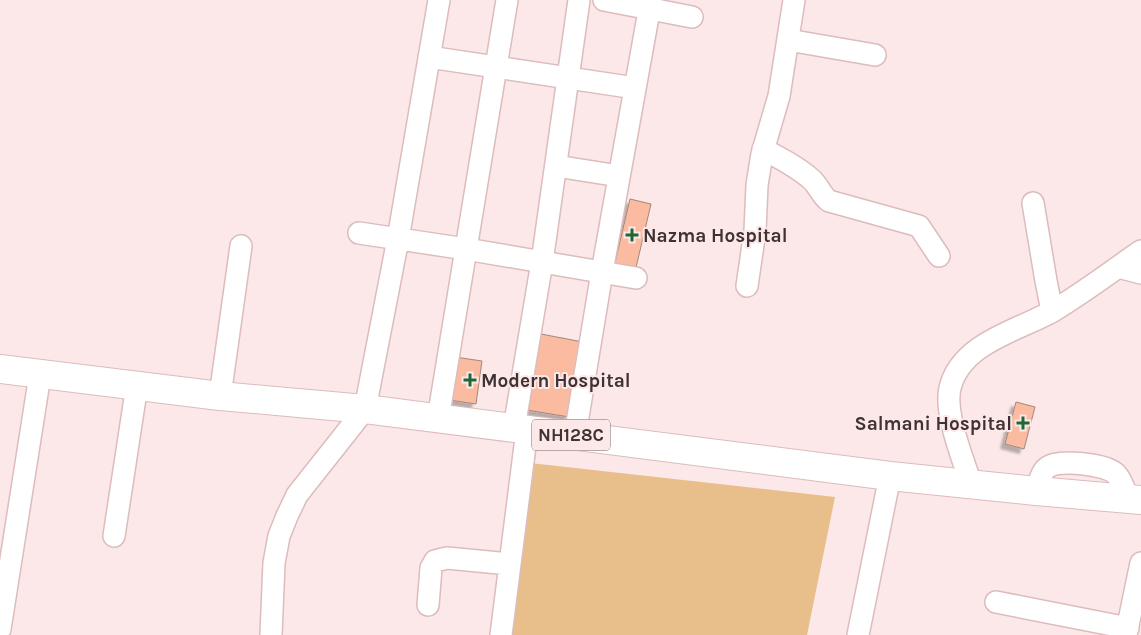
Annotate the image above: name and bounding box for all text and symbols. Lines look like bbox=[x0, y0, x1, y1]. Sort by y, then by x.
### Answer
place label: Nazma Hospital bbox=[643, 225, 788, 247]
marker: Nazma Hospital bbox=[625, 228, 639, 242]
place label: Modern Hospital bbox=[481, 370, 631, 392]
marker: Modern Hospital bbox=[463, 373, 477, 387]
place label: Salmani Hospital bbox=[855, 413, 1012, 435]
marker: Salmani Hospital bbox=[1016, 416, 1030, 430]
road number: NH128C bbox=[532, 420, 610, 450]

